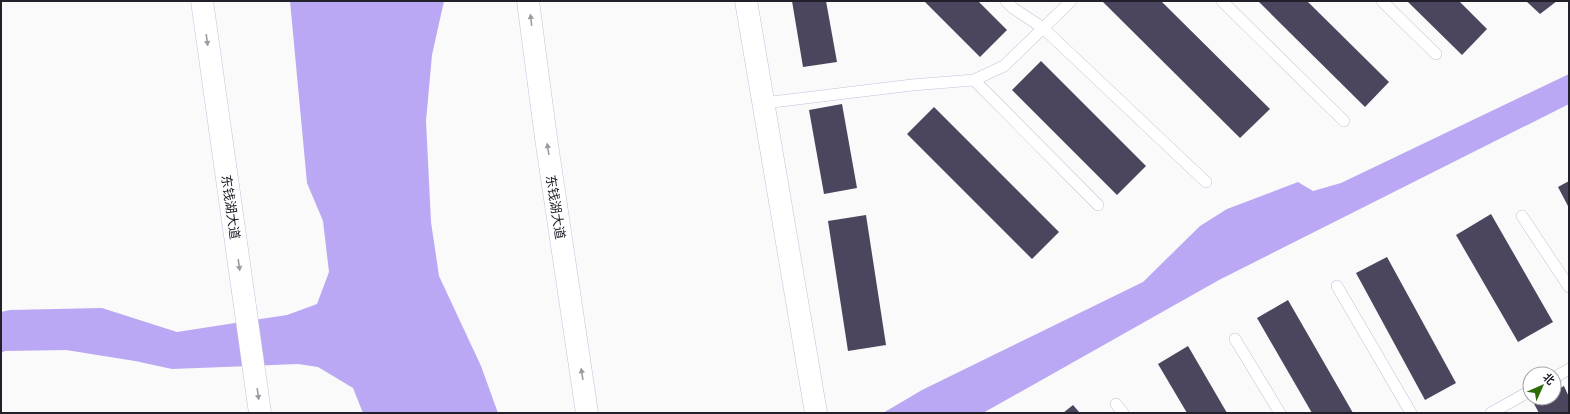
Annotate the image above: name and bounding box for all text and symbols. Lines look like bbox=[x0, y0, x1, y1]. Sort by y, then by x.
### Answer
one-way arrow bbox=[528, 14, 534, 26]
one-way arrow bbox=[204, 34, 210, 46]
one-way arrow bbox=[545, 143, 551, 155]
street label: 东钱湖大道 bbox=[542, 173, 570, 241]
street label: 东钱湖大道 bbox=[218, 174, 244, 240]
one-way arrow bbox=[236, 259, 242, 271]
north arrow bbox=[1522, 366, 1562, 406]
one-way arrow bbox=[579, 368, 585, 381]
text: 北 bbox=[1540, 369, 1559, 388]
one-way arrow bbox=[255, 388, 261, 400]

